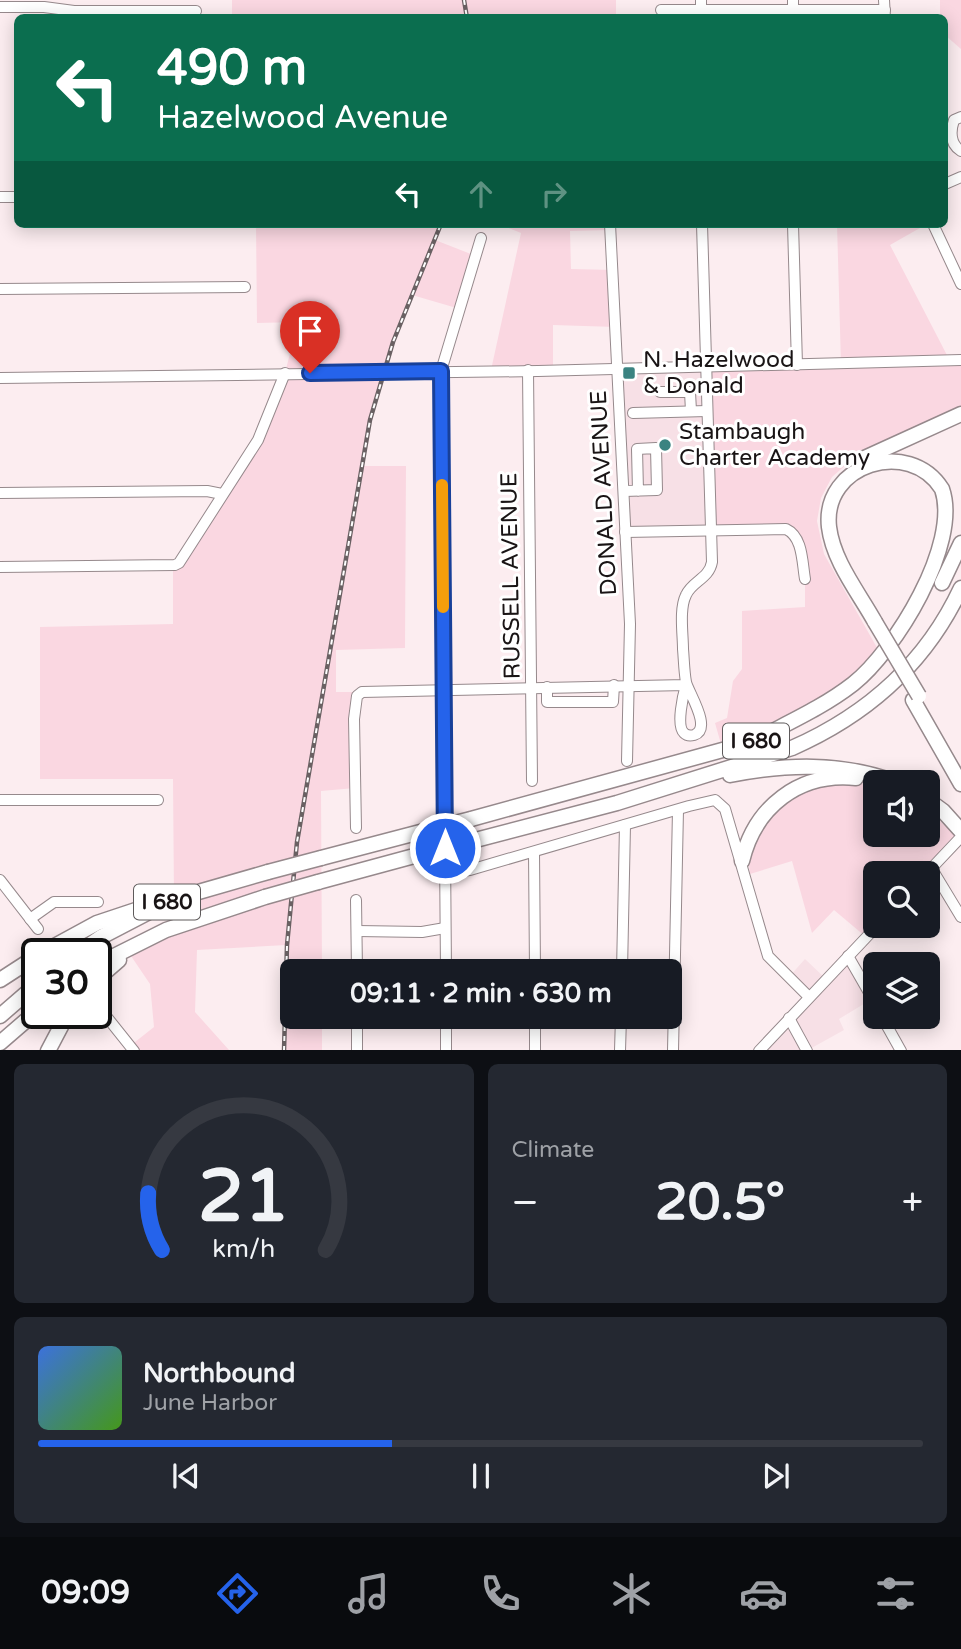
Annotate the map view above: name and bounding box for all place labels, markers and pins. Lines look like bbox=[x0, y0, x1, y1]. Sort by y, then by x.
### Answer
pin bbox=[280, 301, 340, 373]
place label: N. Hazelwood & Donald bbox=[643, 346, 794, 400]
marker: N. Hazelwood & Donald bbox=[621, 365, 637, 381]
place label: Stambaugh Charter Academy bbox=[679, 418, 870, 472]
marker: Stambaugh Charter Academy bbox=[657, 437, 673, 453]

